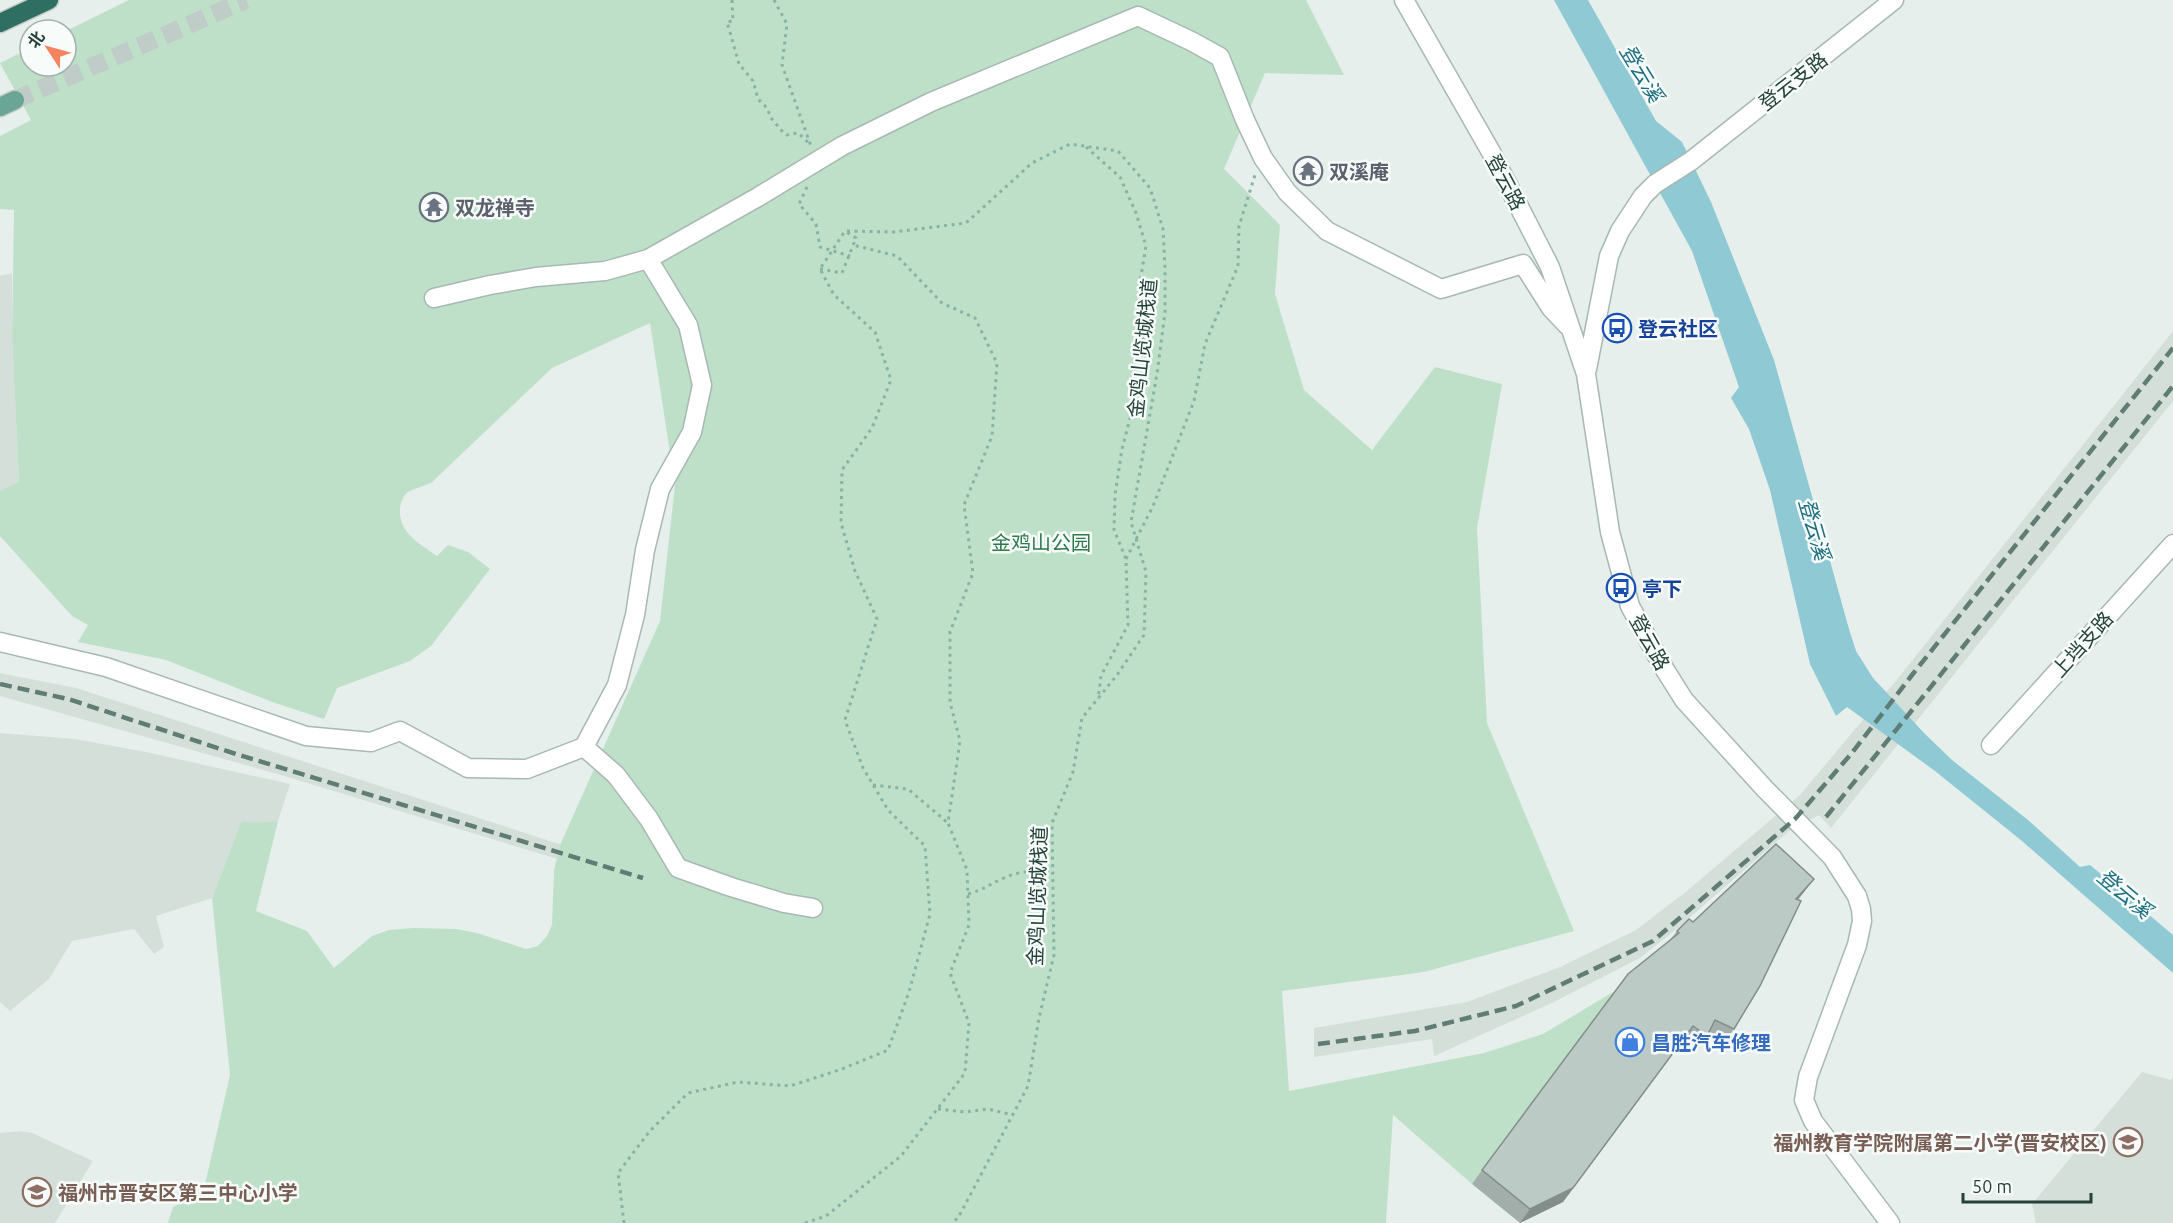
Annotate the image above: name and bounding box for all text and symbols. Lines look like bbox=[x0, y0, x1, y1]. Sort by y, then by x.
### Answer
north arrow bbox=[18, 18, 78, 78]
text: 北 bbox=[24, 27, 48, 51]
water label: 登云溪 bbox=[1615, 40, 1670, 108]
street label: 登云支路 bbox=[1754, 47, 1832, 115]
street label: 登云路 bbox=[1482, 150, 1530, 214]
temple icon: 双溪庵 bbox=[1292, 155, 1324, 187]
place label: 双溪庵 bbox=[1329, 160, 1389, 183]
temple icon: 双龙禅寺 bbox=[418, 191, 450, 223]
place label: 双龙禅寺 bbox=[455, 196, 535, 219]
street label: 金鸡山览城栈道 bbox=[1123, 277, 1161, 419]
bus stop icon: 登云社区 bbox=[1601, 312, 1633, 344]
place label: 登云社区 bbox=[1638, 317, 1718, 340]
water label: 登云溪 bbox=[1795, 495, 1836, 565]
park label: 金鸡山公园 bbox=[991, 531, 1091, 554]
bus stop icon: 亭下 bbox=[1605, 572, 1637, 604]
place label: 亭下 bbox=[1642, 577, 1682, 600]
street label: 上垱支路 bbox=[2047, 607, 2117, 681]
street label: 登云路 bbox=[1625, 610, 1675, 674]
street label: 金鸡山览城栈道 bbox=[1023, 826, 1051, 966]
water label: 登云溪 bbox=[2093, 864, 2158, 924]
shop icon: 昌胜汽车修理 bbox=[1614, 1026, 1646, 1058]
place label: 昌胜汽车修理 bbox=[1651, 1031, 1771, 1054]
school or university icon: 福州教育学院附属第二小学(晋安校区) bbox=[2112, 1126, 2144, 1158]
place label: 福州教育学院附属第二小学(晋安校区) bbox=[1773, 1131, 2107, 1154]
scale bar bbox=[1963, 1166, 2090, 1204]
school or university icon: 福州市晋安区第三中心小学 bbox=[21, 1176, 53, 1208]
text: 50 m bbox=[1972, 1176, 2012, 1196]
place label: 福州市晋安区第三中心小学 bbox=[58, 1181, 298, 1204]

